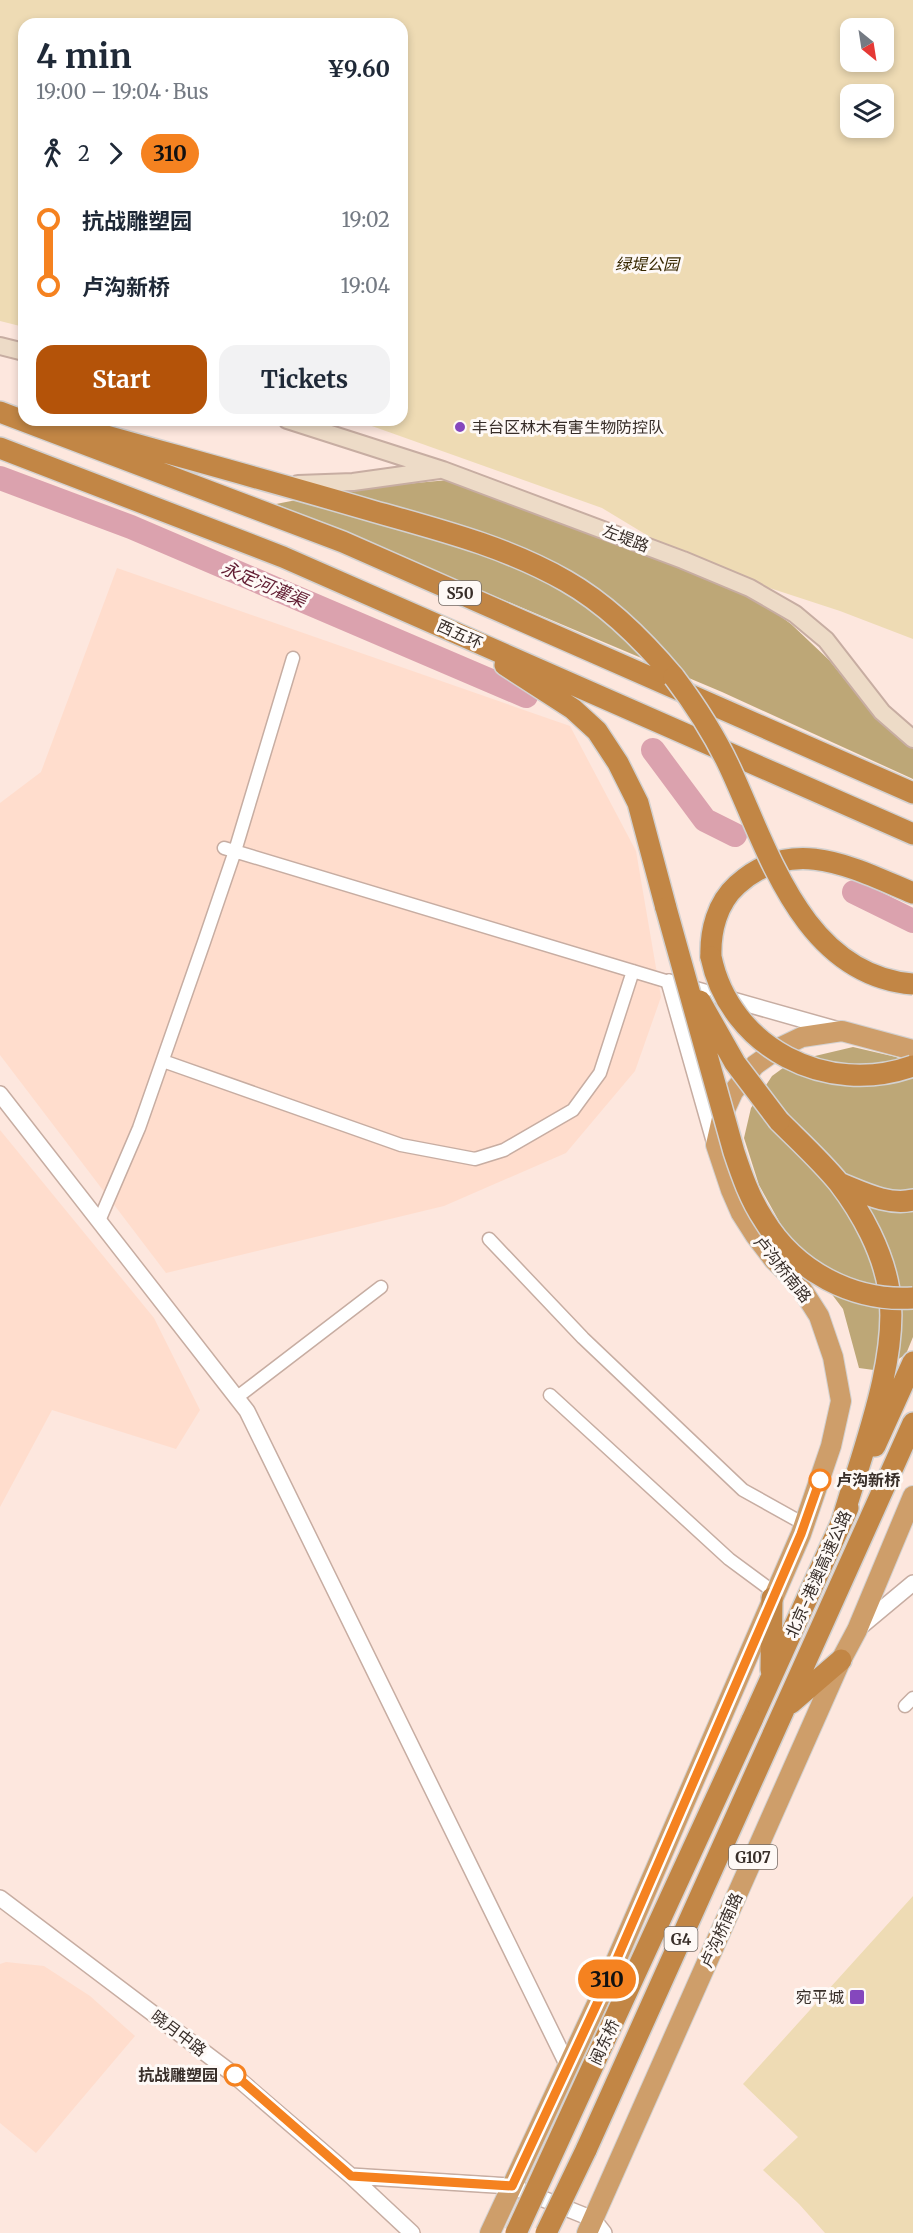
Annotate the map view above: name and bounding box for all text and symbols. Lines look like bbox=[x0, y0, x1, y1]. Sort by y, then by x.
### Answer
north arrow bbox=[840, 18, 894, 72]
map controls bbox=[840, 18, 894, 138]
text: 4 min bbox=[36, 36, 132, 77]
text: ¥9.60 bbox=[327, 55, 390, 83]
text: 19:00 – 19:04 · Bus bbox=[36, 79, 209, 104]
button: layers bbox=[840, 84, 894, 138]
icon: walk bbox=[36, 137, 69, 170]
icon: forward bbox=[99, 137, 132, 170]
text: 310 bbox=[153, 140, 187, 167]
text: 2 bbox=[78, 141, 90, 166]
text: 抗战雕塑园 bbox=[82, 207, 192, 235]
text: 19:02 bbox=[341, 207, 390, 232]
park label: 绿堤公园 bbox=[615, 254, 681, 274]
text: 卢沟新桥 bbox=[82, 273, 170, 301]
text: 19:04 bbox=[341, 273, 390, 298]
button: Start bbox=[36, 345, 207, 414]
button: Tickets bbox=[219, 345, 390, 414]
place label: 丰台区林木有害生物防控队 bbox=[472, 417, 664, 437]
marker: 丰台区林木有害生物防控队 bbox=[453, 420, 467, 434]
street label: 左堤路 bbox=[600, 520, 652, 556]
water label: 永定河灌渠 bbox=[218, 556, 313, 613]
road number: S50 bbox=[439, 581, 481, 605]
street label: 西五环 bbox=[434, 615, 486, 653]
street label: 卢沟桥南路 bbox=[750, 1232, 816, 1306]
marker: 卢沟新桥 bbox=[809, 1469, 831, 1491]
place label: 卢沟新桥 bbox=[836, 1470, 901, 1490]
street label: 北京-港澳高速公路 bbox=[781, 1507, 855, 1641]
road number: G107 bbox=[729, 1845, 777, 1869]
street label: 卢沟桥南路 bbox=[696, 1889, 746, 1971]
road number: G4 bbox=[664, 1927, 698, 1951]
line badge: 310 bbox=[572, 1960, 642, 1998]
text: 310 bbox=[590, 1966, 624, 1993]
place label: 宛平城 bbox=[796, 1987, 844, 2007]
marker: 宛平城 bbox=[848, 1988, 866, 2006]
street label: 晓月中路 bbox=[147, 2006, 211, 2060]
street label: 阀东桥 bbox=[585, 2016, 623, 2068]
marker: 抗战雕塑园 bbox=[224, 2064, 246, 2086]
place label: 抗战雕塑园 bbox=[138, 2065, 218, 2085]

